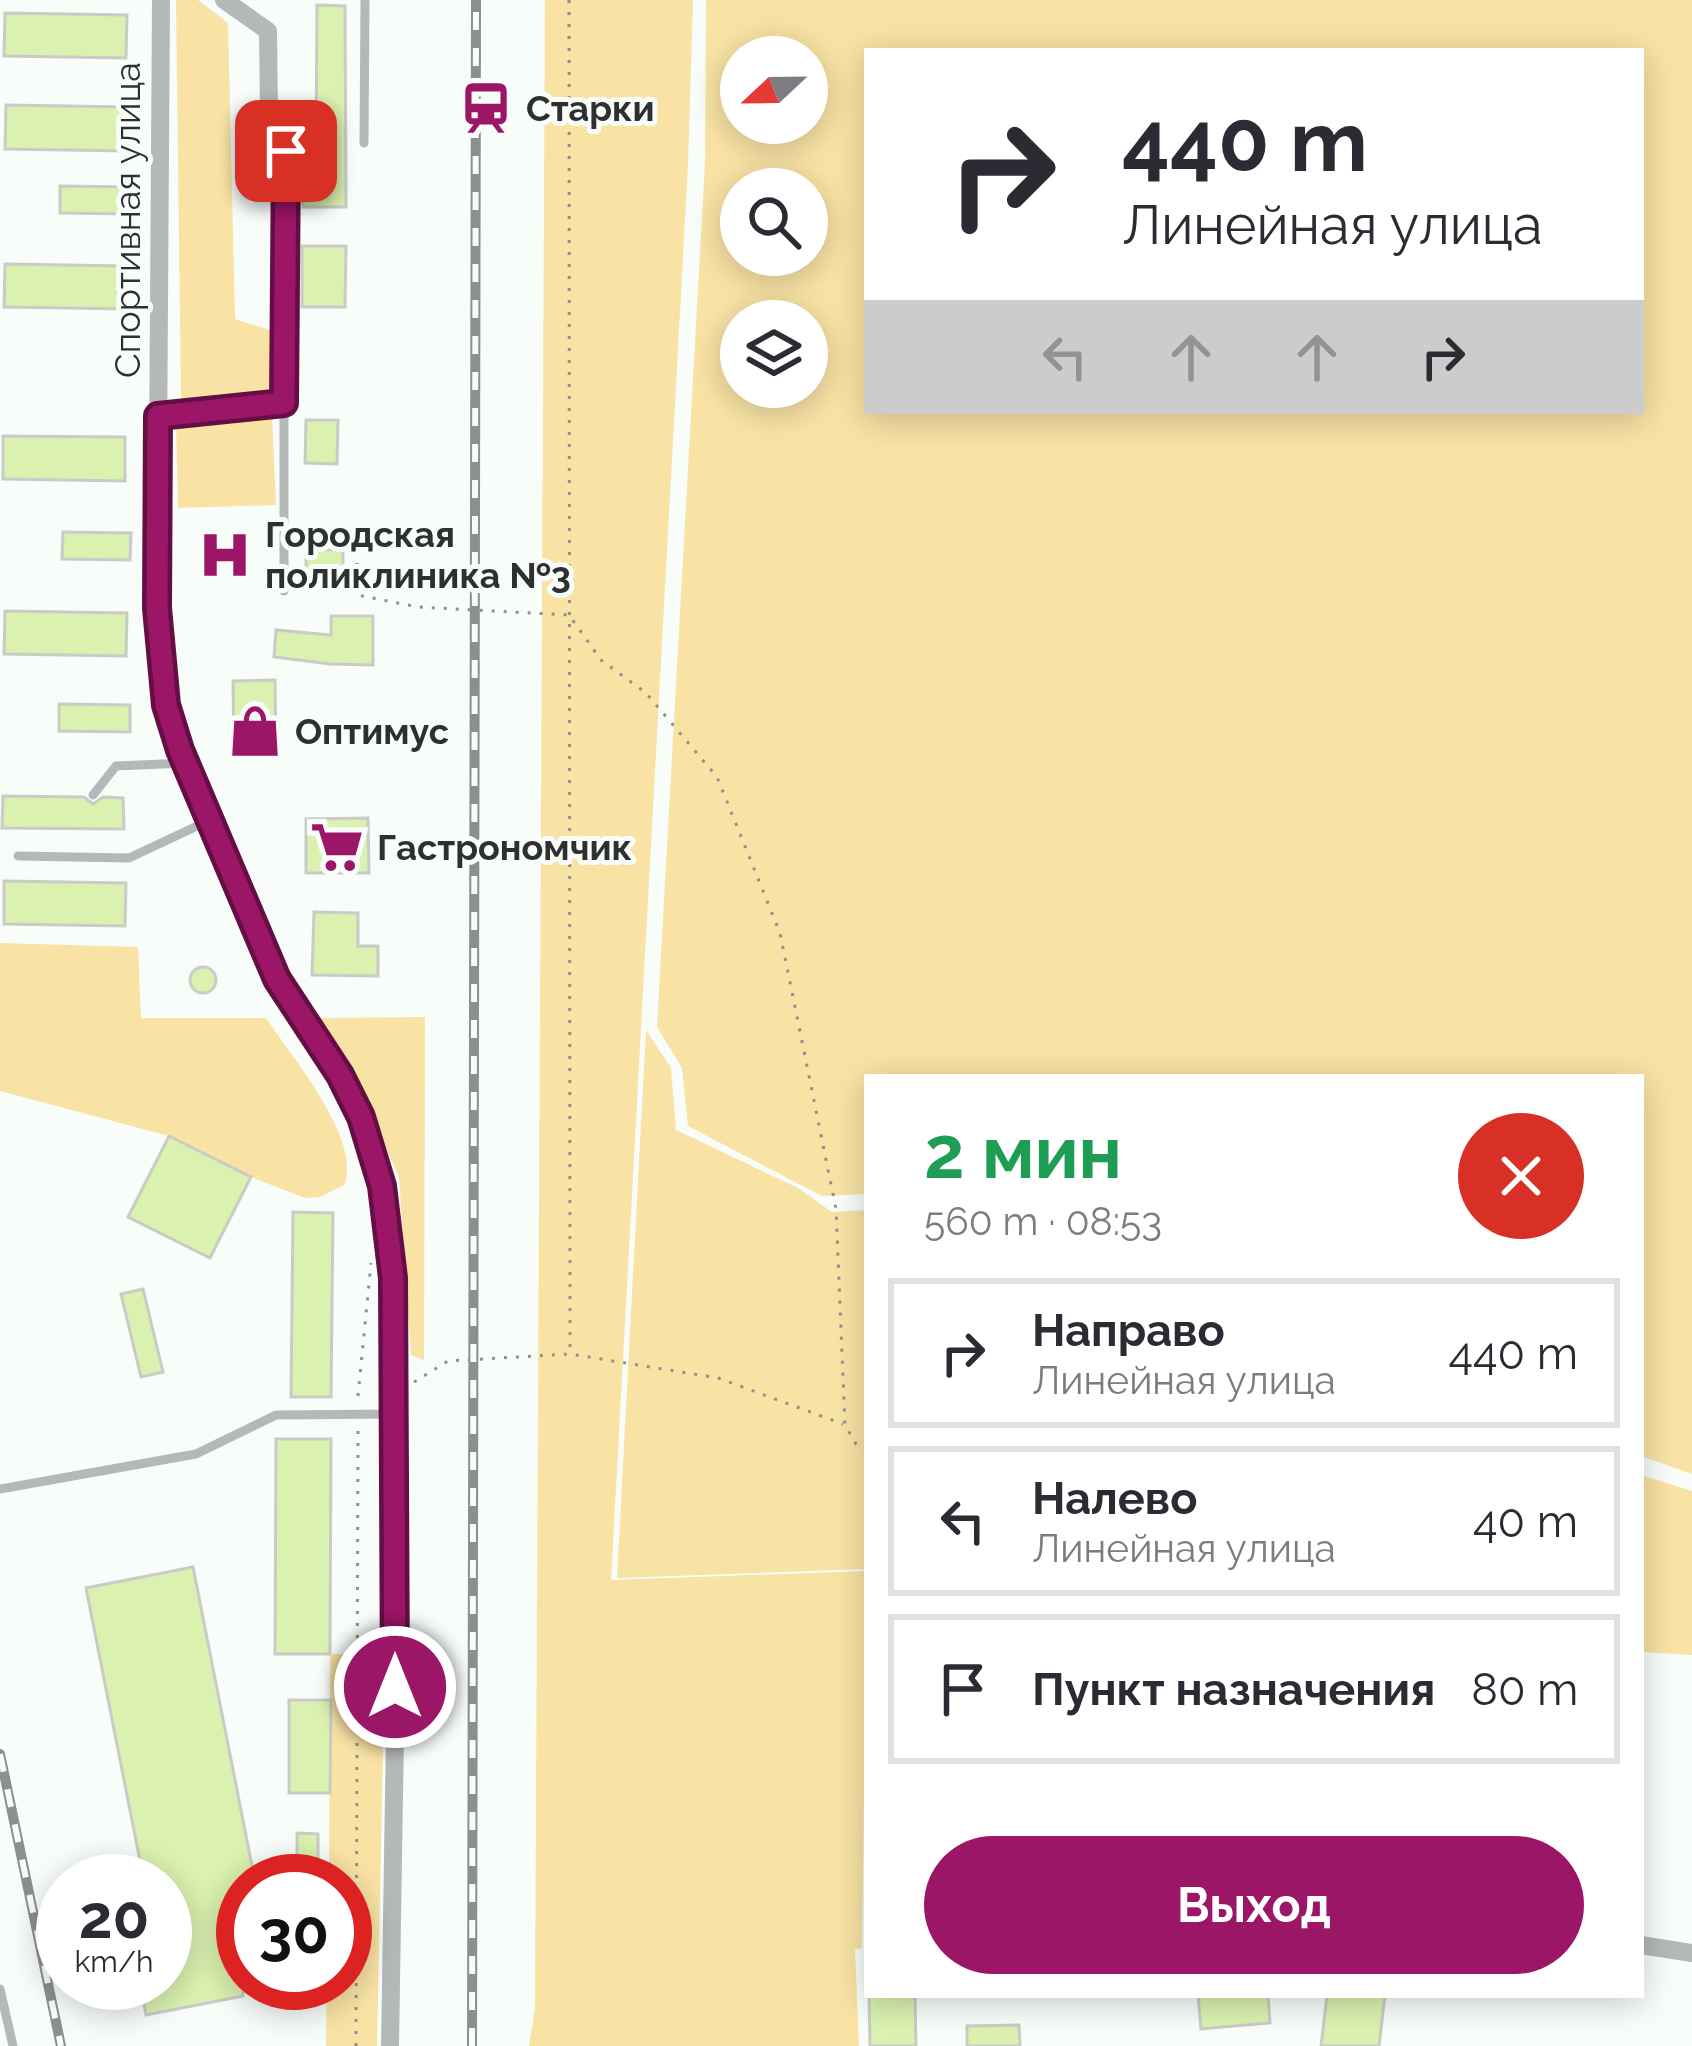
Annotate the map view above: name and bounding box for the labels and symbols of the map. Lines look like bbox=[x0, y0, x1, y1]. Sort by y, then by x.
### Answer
north arrow bbox=[720, 36, 828, 144]
street label: Спортивная улица bbox=[106, 62, 148, 378]
station icon: Старки bbox=[457, 79, 515, 137]
place label: Старки bbox=[526, 87, 655, 129]
pin bbox=[235, 100, 337, 202]
place label: Городская поликлиника №3 bbox=[265, 513, 571, 596]
hospital icon: Городская поликлиника №3 bbox=[196, 526, 254, 584]
shop icon: Оптимус bbox=[226, 702, 284, 760]
place label: Оптимус bbox=[295, 710, 449, 752]
supermarket icon: Гастрономчик bbox=[308, 818, 366, 876]
place label: Гастрономчик bbox=[377, 826, 632, 868]
position arrow bbox=[332, 1624, 458, 1750]
speed limit sign: 30 bbox=[216, 1854, 372, 2010]

